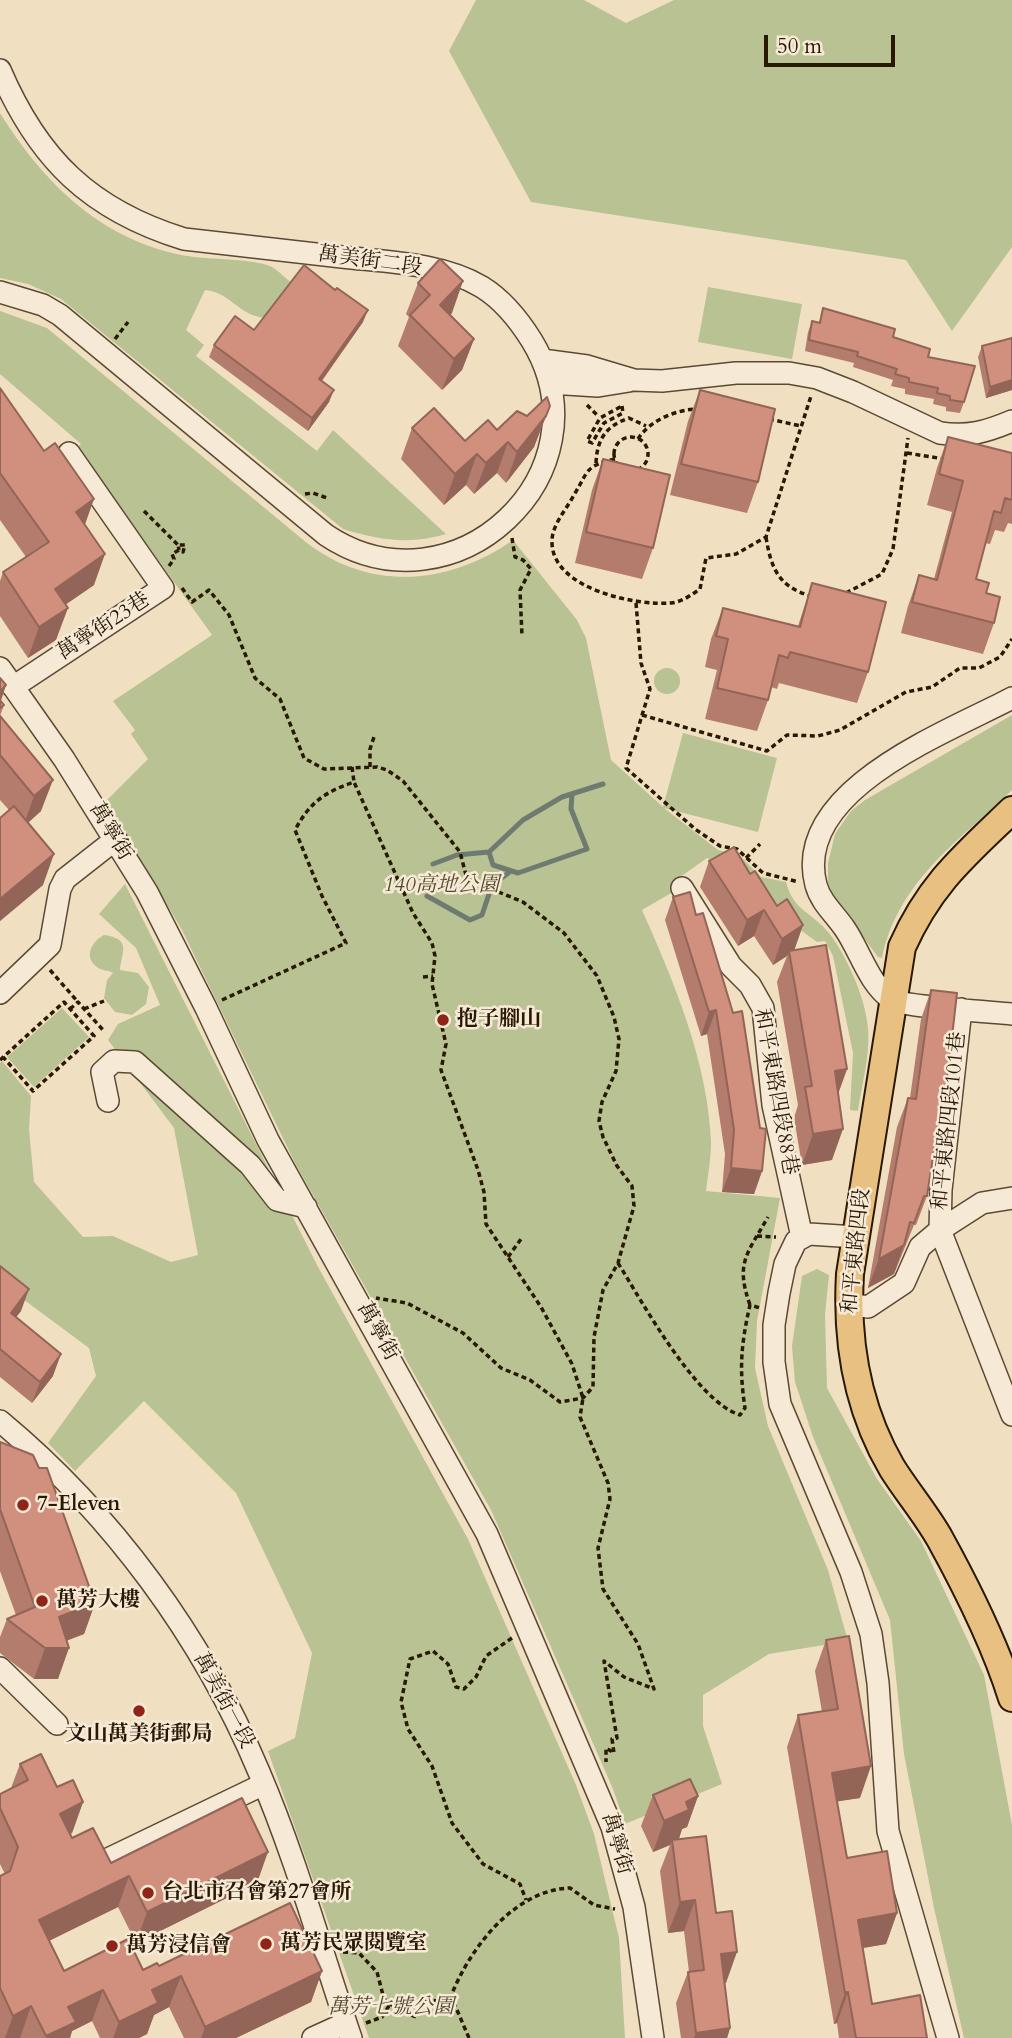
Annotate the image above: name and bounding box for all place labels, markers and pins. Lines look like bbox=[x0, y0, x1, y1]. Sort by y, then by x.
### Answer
place label: 抱子腳山 bbox=[457, 1007, 541, 1033]
marker: 抱子腳山 bbox=[435, 1012, 451, 1028]
place label: 7-Eleven bbox=[37, 1492, 121, 1518]
marker: 7-Eleven bbox=[15, 1497, 31, 1513]
place label: 萬芳大樓 bbox=[56, 1588, 140, 1614]
marker: 萬芳大樓 bbox=[34, 1593, 50, 1609]
marker: 文山萬美街郵局 bbox=[131, 1703, 147, 1719]
place label: 文山萬美街郵局 bbox=[66, 1722, 212, 1748]
place label: 台北市召會第27會所 bbox=[162, 1880, 352, 1906]
marker: 台北市召會第27會所 bbox=[140, 1885, 156, 1901]
place label: 萬芳民眾閱覽室 bbox=[280, 1931, 427, 1957]
place label: 萬芳浸信會 bbox=[126, 1933, 231, 1959]
marker: 萬芳民眾閱覽室 bbox=[258, 1936, 274, 1952]
marker: 萬芳浸信會 bbox=[104, 1938, 120, 1954]

